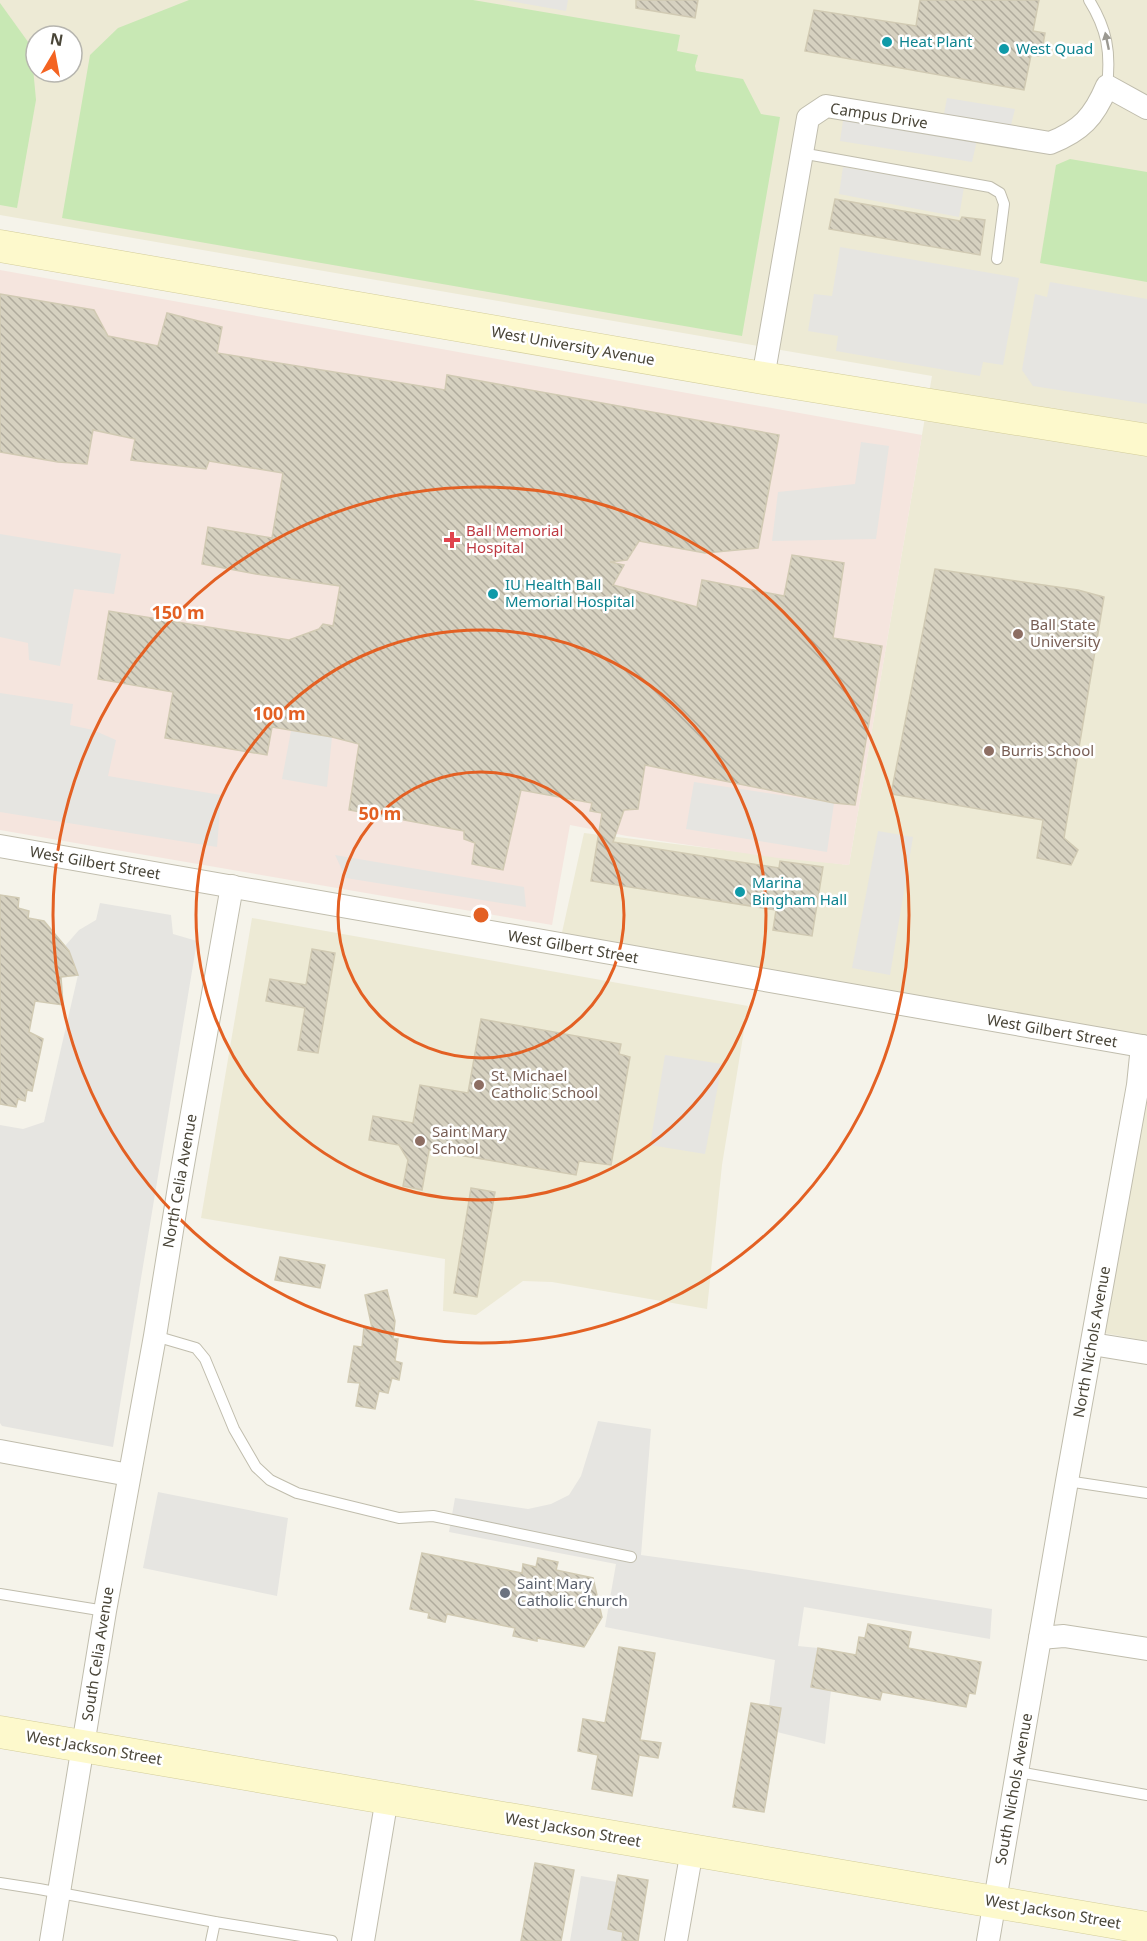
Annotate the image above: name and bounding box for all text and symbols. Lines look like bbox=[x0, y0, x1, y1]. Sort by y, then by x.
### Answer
north arrow bbox=[24, 24, 84, 84]
text: N bbox=[48, 27, 65, 51]
place label: Heat Plant bbox=[899, 31, 973, 51]
one-way arrow bbox=[1101, 32, 1111, 50]
marker: Heat Plant bbox=[880, 35, 894, 49]
place label: West Quad bbox=[1016, 38, 1093, 58]
marker: West Quad bbox=[997, 42, 1011, 56]
street label: Campus Drive bbox=[829, 97, 929, 133]
street label: West University Avenue bbox=[490, 321, 656, 369]
place label: Ball Memorial Hospital bbox=[466, 520, 563, 557]
marker: Ball Memorial Hospital bbox=[443, 531, 461, 549]
place label: IU Health Ball Memorial Hospital bbox=[505, 574, 635, 611]
marker: IU Health Ball Memorial Hospital bbox=[486, 587, 500, 601]
text: 150 m bbox=[151, 600, 205, 624]
place label: Ball State University bbox=[1030, 614, 1101, 651]
marker: Ball State University bbox=[1011, 627, 1025, 641]
text: 100 m bbox=[252, 701, 306, 725]
place label: Burris School bbox=[1001, 740, 1094, 760]
marker: Burris School bbox=[982, 744, 996, 758]
text: 50 m bbox=[359, 801, 401, 825]
street label: West Gilbert Street bbox=[28, 841, 163, 883]
place label: Marina Bingham Hall bbox=[752, 872, 847, 909]
marker: Marina Bingham Hall bbox=[733, 885, 747, 899]
centre of rings bbox=[471, 905, 491, 925]
street label: West Gilbert Street bbox=[506, 925, 641, 967]
street label: West Gilbert Street bbox=[985, 1009, 1120, 1051]
place label: St. Michael Catholic School bbox=[491, 1065, 598, 1102]
marker: St. Michael Catholic School bbox=[472, 1078, 486, 1092]
street label: North Celia Avenue bbox=[157, 1112, 201, 1249]
place label: Saint Mary School bbox=[432, 1121, 507, 1158]
marker: Saint Mary School bbox=[413, 1134, 427, 1148]
street label: North Nichols Avenue bbox=[1068, 1264, 1114, 1419]
place label: Saint Mary Catholic Church bbox=[517, 1573, 628, 1610]
street label: South Celia Avenue bbox=[77, 1585, 118, 1722]
marker: Saint Mary Catholic Church bbox=[498, 1586, 512, 1600]
street label: South Nichols Avenue bbox=[990, 1711, 1036, 1866]
street label: West Jackson Street bbox=[25, 1725, 164, 1769]
street label: West Jackson Street bbox=[504, 1807, 643, 1851]
street label: West Jackson Street bbox=[984, 1889, 1123, 1933]

